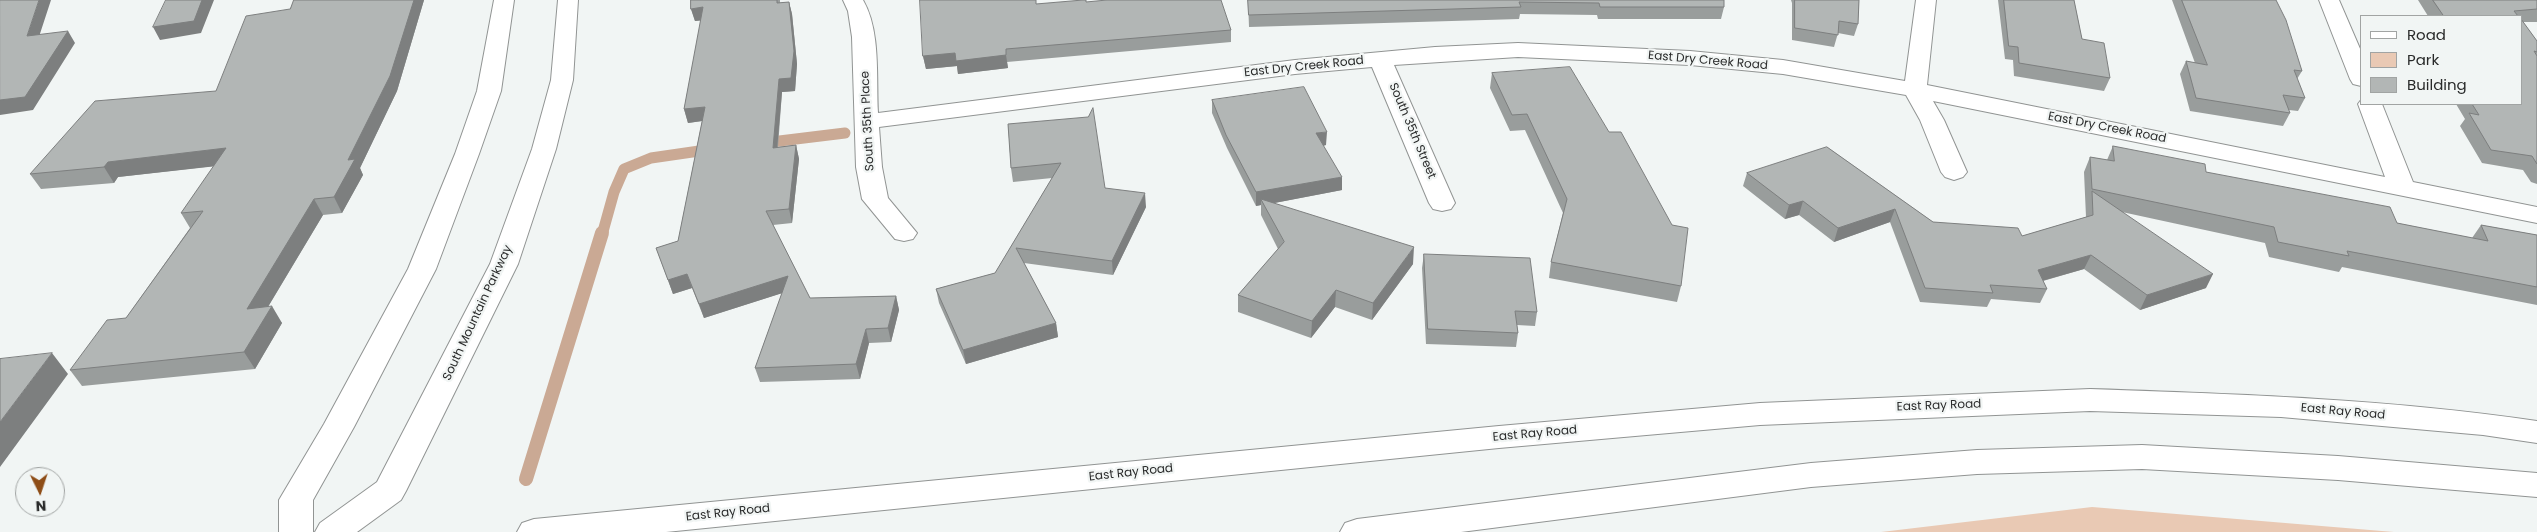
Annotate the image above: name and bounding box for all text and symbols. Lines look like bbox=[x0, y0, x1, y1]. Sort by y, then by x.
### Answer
legend bbox=[2360, 15, 2522, 105]
text: Road bbox=[2407, 24, 2446, 45]
street label: East Dry Creek Road bbox=[1647, 49, 1769, 73]
text: Park bbox=[2407, 49, 2439, 70]
street label: East Dry Creek Road bbox=[1243, 54, 1365, 80]
street label: South 35th Place bbox=[858, 71, 878, 171]
text: Building bbox=[2407, 74, 2467, 95]
street label: South 35th Street bbox=[1385, 81, 1439, 181]
street label: East Dry Creek Road bbox=[2047, 109, 2167, 147]
street label: South Mountain Parkway bbox=[440, 243, 516, 383]
street label: East Ray Road bbox=[1896, 397, 1982, 415]
street label: East Ray Road bbox=[2300, 401, 2386, 423]
street label: East Ray Road bbox=[1492, 423, 1578, 445]
street label: East Ray Road bbox=[1088, 461, 1174, 485]
north arrow bbox=[15, 467, 65, 517]
text: N bbox=[35, 496, 47, 516]
street label: East Ray Road bbox=[685, 501, 771, 525]

